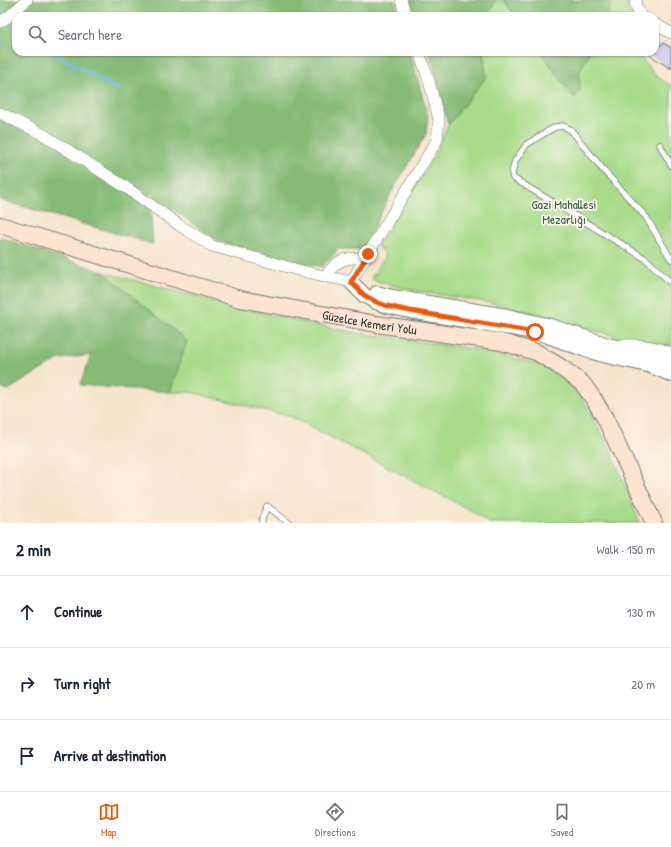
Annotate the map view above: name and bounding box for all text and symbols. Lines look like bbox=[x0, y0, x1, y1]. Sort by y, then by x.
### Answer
search box bbox=[12, 12, 659, 56]
icon: search bbox=[26, 23, 48, 45]
text: Search here bbox=[58, 24, 122, 45]
park label: Gazi Mahallesi Mezarlığı bbox=[532, 195, 596, 228]
route end bbox=[359, 245, 377, 263]
street label: Güzelce Kemeri Yolu bbox=[321, 305, 418, 339]
route start bbox=[526, 323, 544, 341]
text: 2 min bbox=[16, 538, 51, 561]
text: Walk · 150 m bbox=[597, 540, 655, 558]
icon: ahead bbox=[16, 601, 38, 623]
text: Continue bbox=[54, 601, 102, 622]
text: 130 m bbox=[627, 603, 655, 621]
icon: right bbox=[16, 673, 38, 695]
text: Turn right bbox=[54, 673, 110, 694]
text: 20 m bbox=[631, 675, 655, 693]
icon: arrive bbox=[16, 745, 38, 767]
text: Arrive at destination bbox=[54, 745, 166, 766]
tab: Map bbox=[98, 801, 120, 839]
tab: Directions bbox=[315, 801, 356, 839]
tab: Saved bbox=[551, 801, 573, 839]

